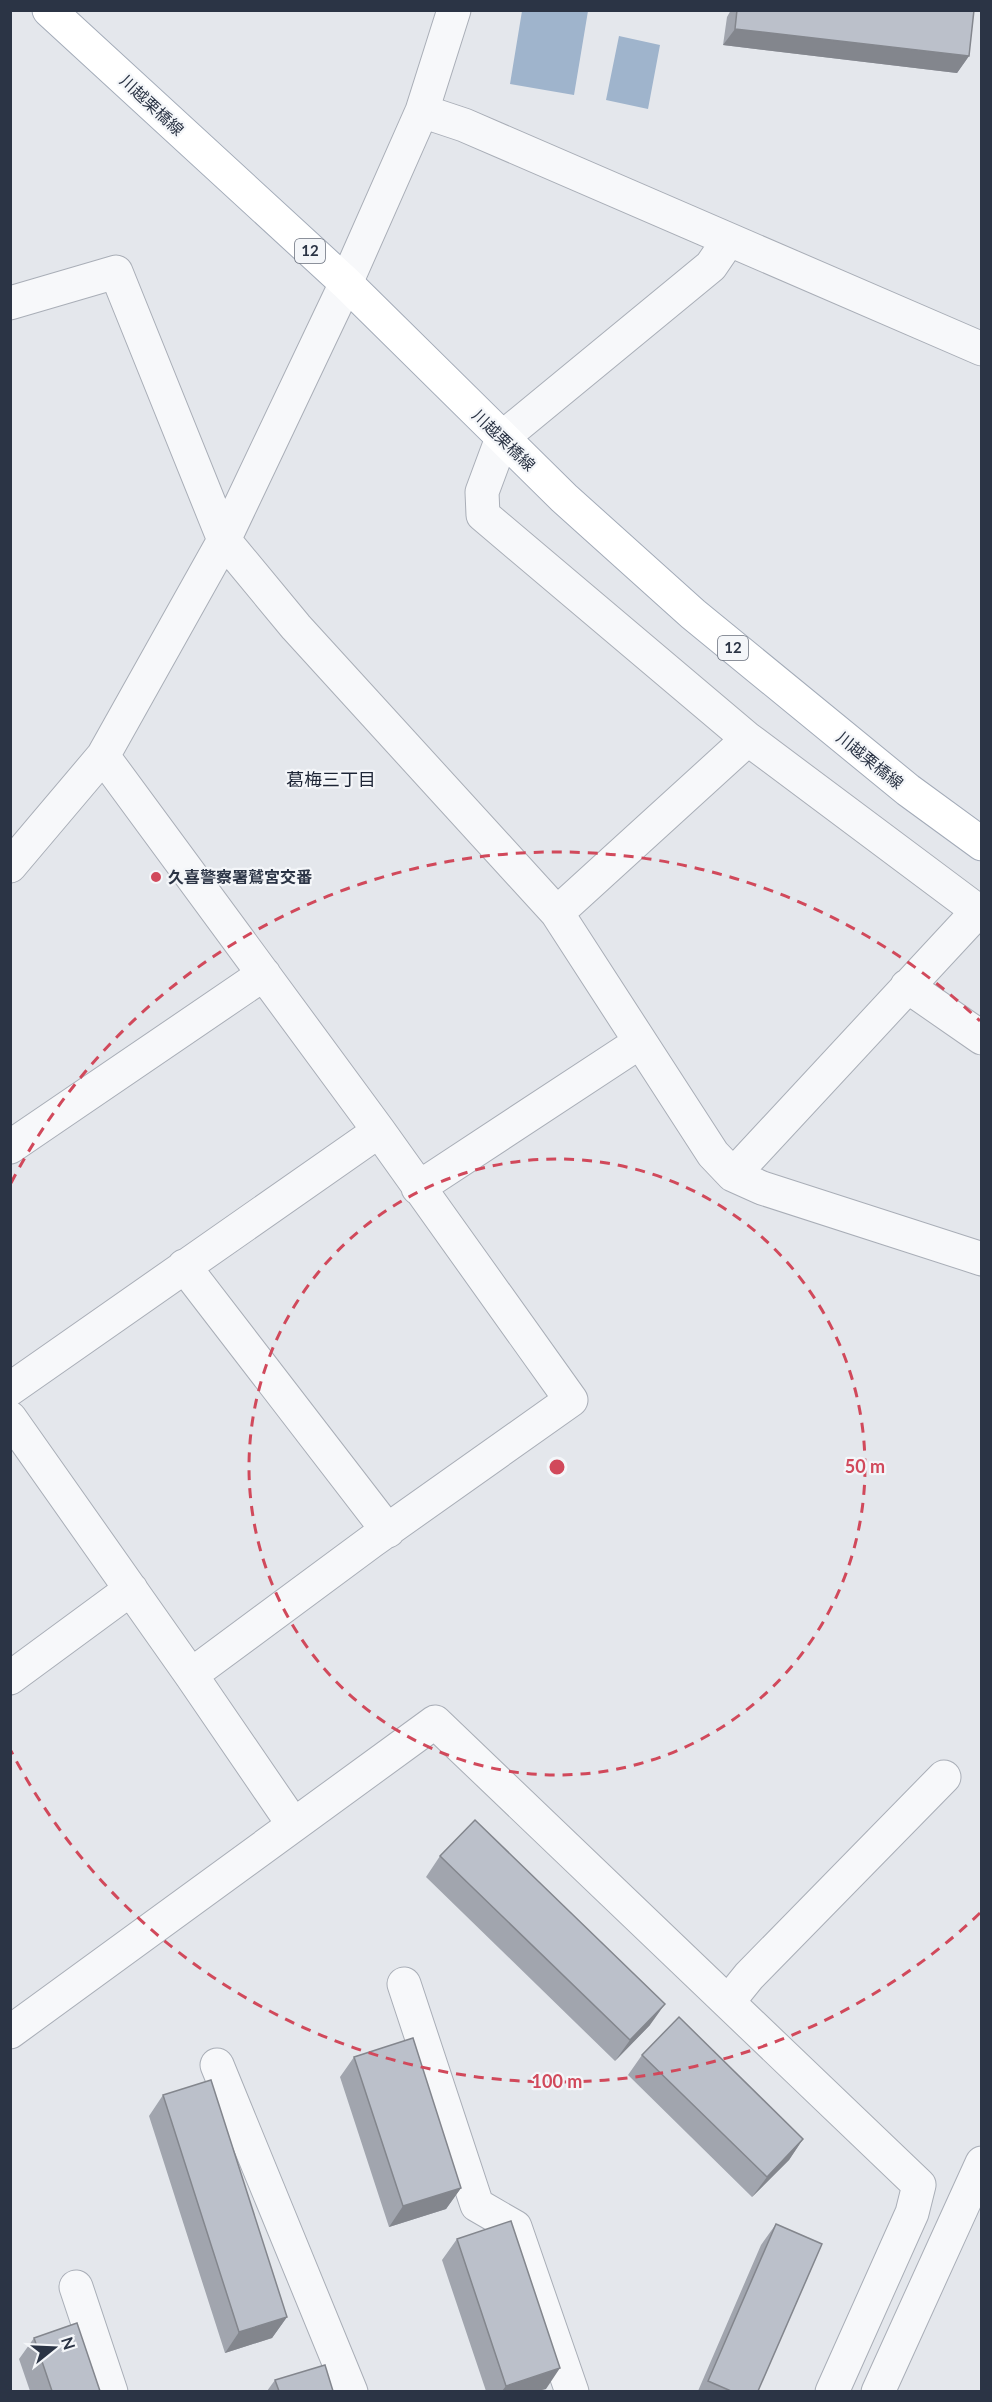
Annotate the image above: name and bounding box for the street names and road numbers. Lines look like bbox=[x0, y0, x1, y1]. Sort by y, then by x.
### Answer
street label: 川越栗橋線 bbox=[117, 70, 188, 139]
road number: 12 bbox=[295, 239, 325, 263]
street label: 川越栗橋線 bbox=[469, 405, 540, 474]
road number: 12 bbox=[718, 636, 748, 660]
street label: 川越栗橋線 bbox=[833, 727, 907, 792]

